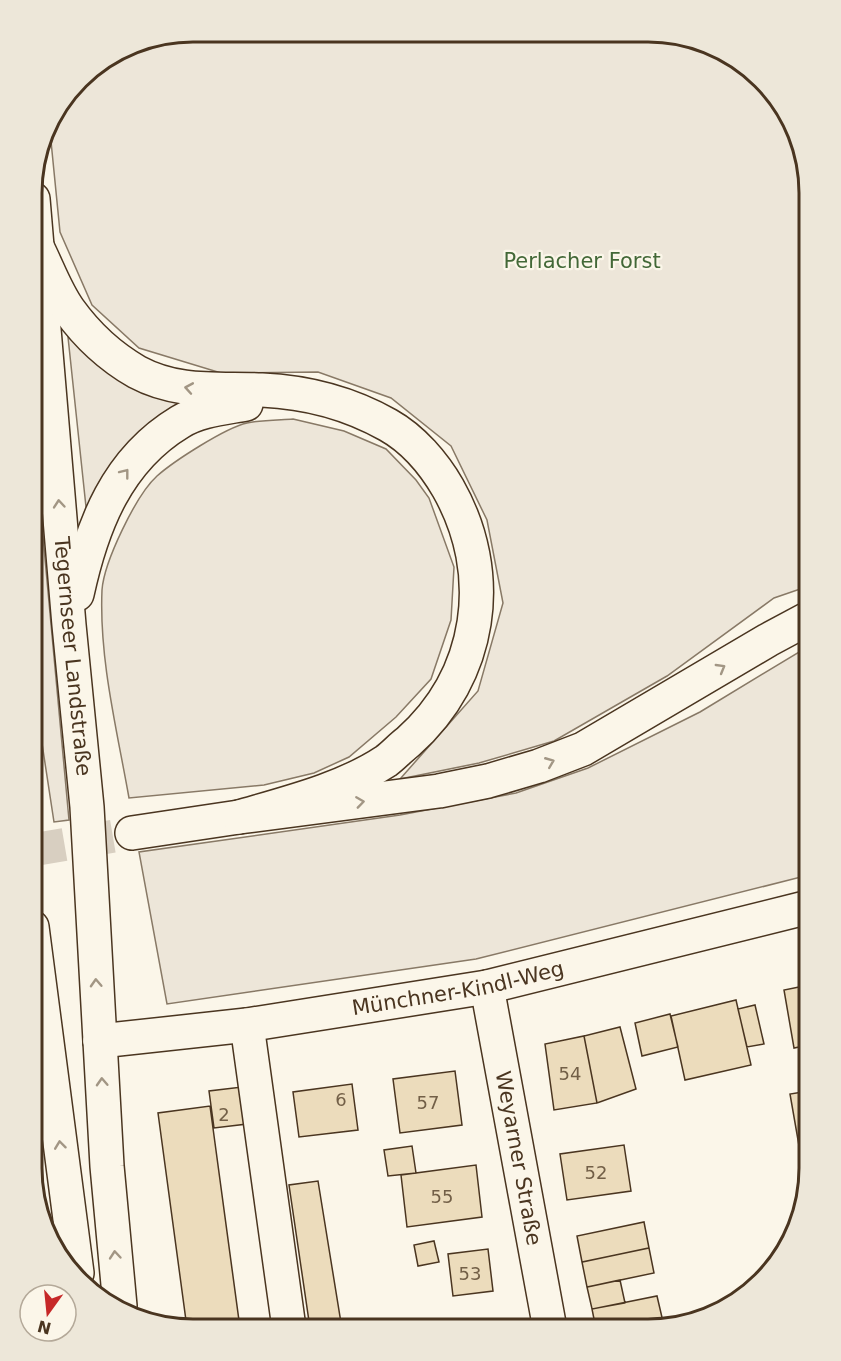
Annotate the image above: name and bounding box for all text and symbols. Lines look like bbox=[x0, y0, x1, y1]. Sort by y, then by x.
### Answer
park label: Perlacher Forst bbox=[503, 249, 661, 273]
one-way arrow bbox=[185, 382, 195, 395]
one-way arrow bbox=[118, 469, 129, 480]
one-way arrow bbox=[53, 500, 66, 509]
street label: Tegernseer Landstraße bbox=[49, 535, 96, 777]
one-way arrow bbox=[715, 664, 725, 675]
one-way arrow bbox=[544, 757, 555, 769]
one-way arrow bbox=[355, 796, 365, 808]
street label: Münchner-Kindl-Weg bbox=[350, 956, 566, 1020]
one-way arrow bbox=[90, 978, 103, 987]
house number: 54 bbox=[559, 1063, 581, 1084]
street label: Weyarner Straße bbox=[491, 1069, 546, 1247]
one-way arrow bbox=[96, 1077, 109, 1086]
house number: 6 bbox=[335, 1089, 347, 1110]
house number: 57 bbox=[417, 1092, 439, 1113]
house number: 2 bbox=[218, 1104, 230, 1125]
one-way arrow bbox=[54, 1140, 67, 1149]
house number: 52 bbox=[585, 1162, 607, 1183]
house number: 55 bbox=[431, 1186, 453, 1207]
one-way arrow bbox=[109, 1250, 122, 1259]
house number: 53 bbox=[459, 1263, 481, 1284]
north arrow bbox=[18, 1283, 78, 1343]
text: N bbox=[35, 1316, 53, 1338]

